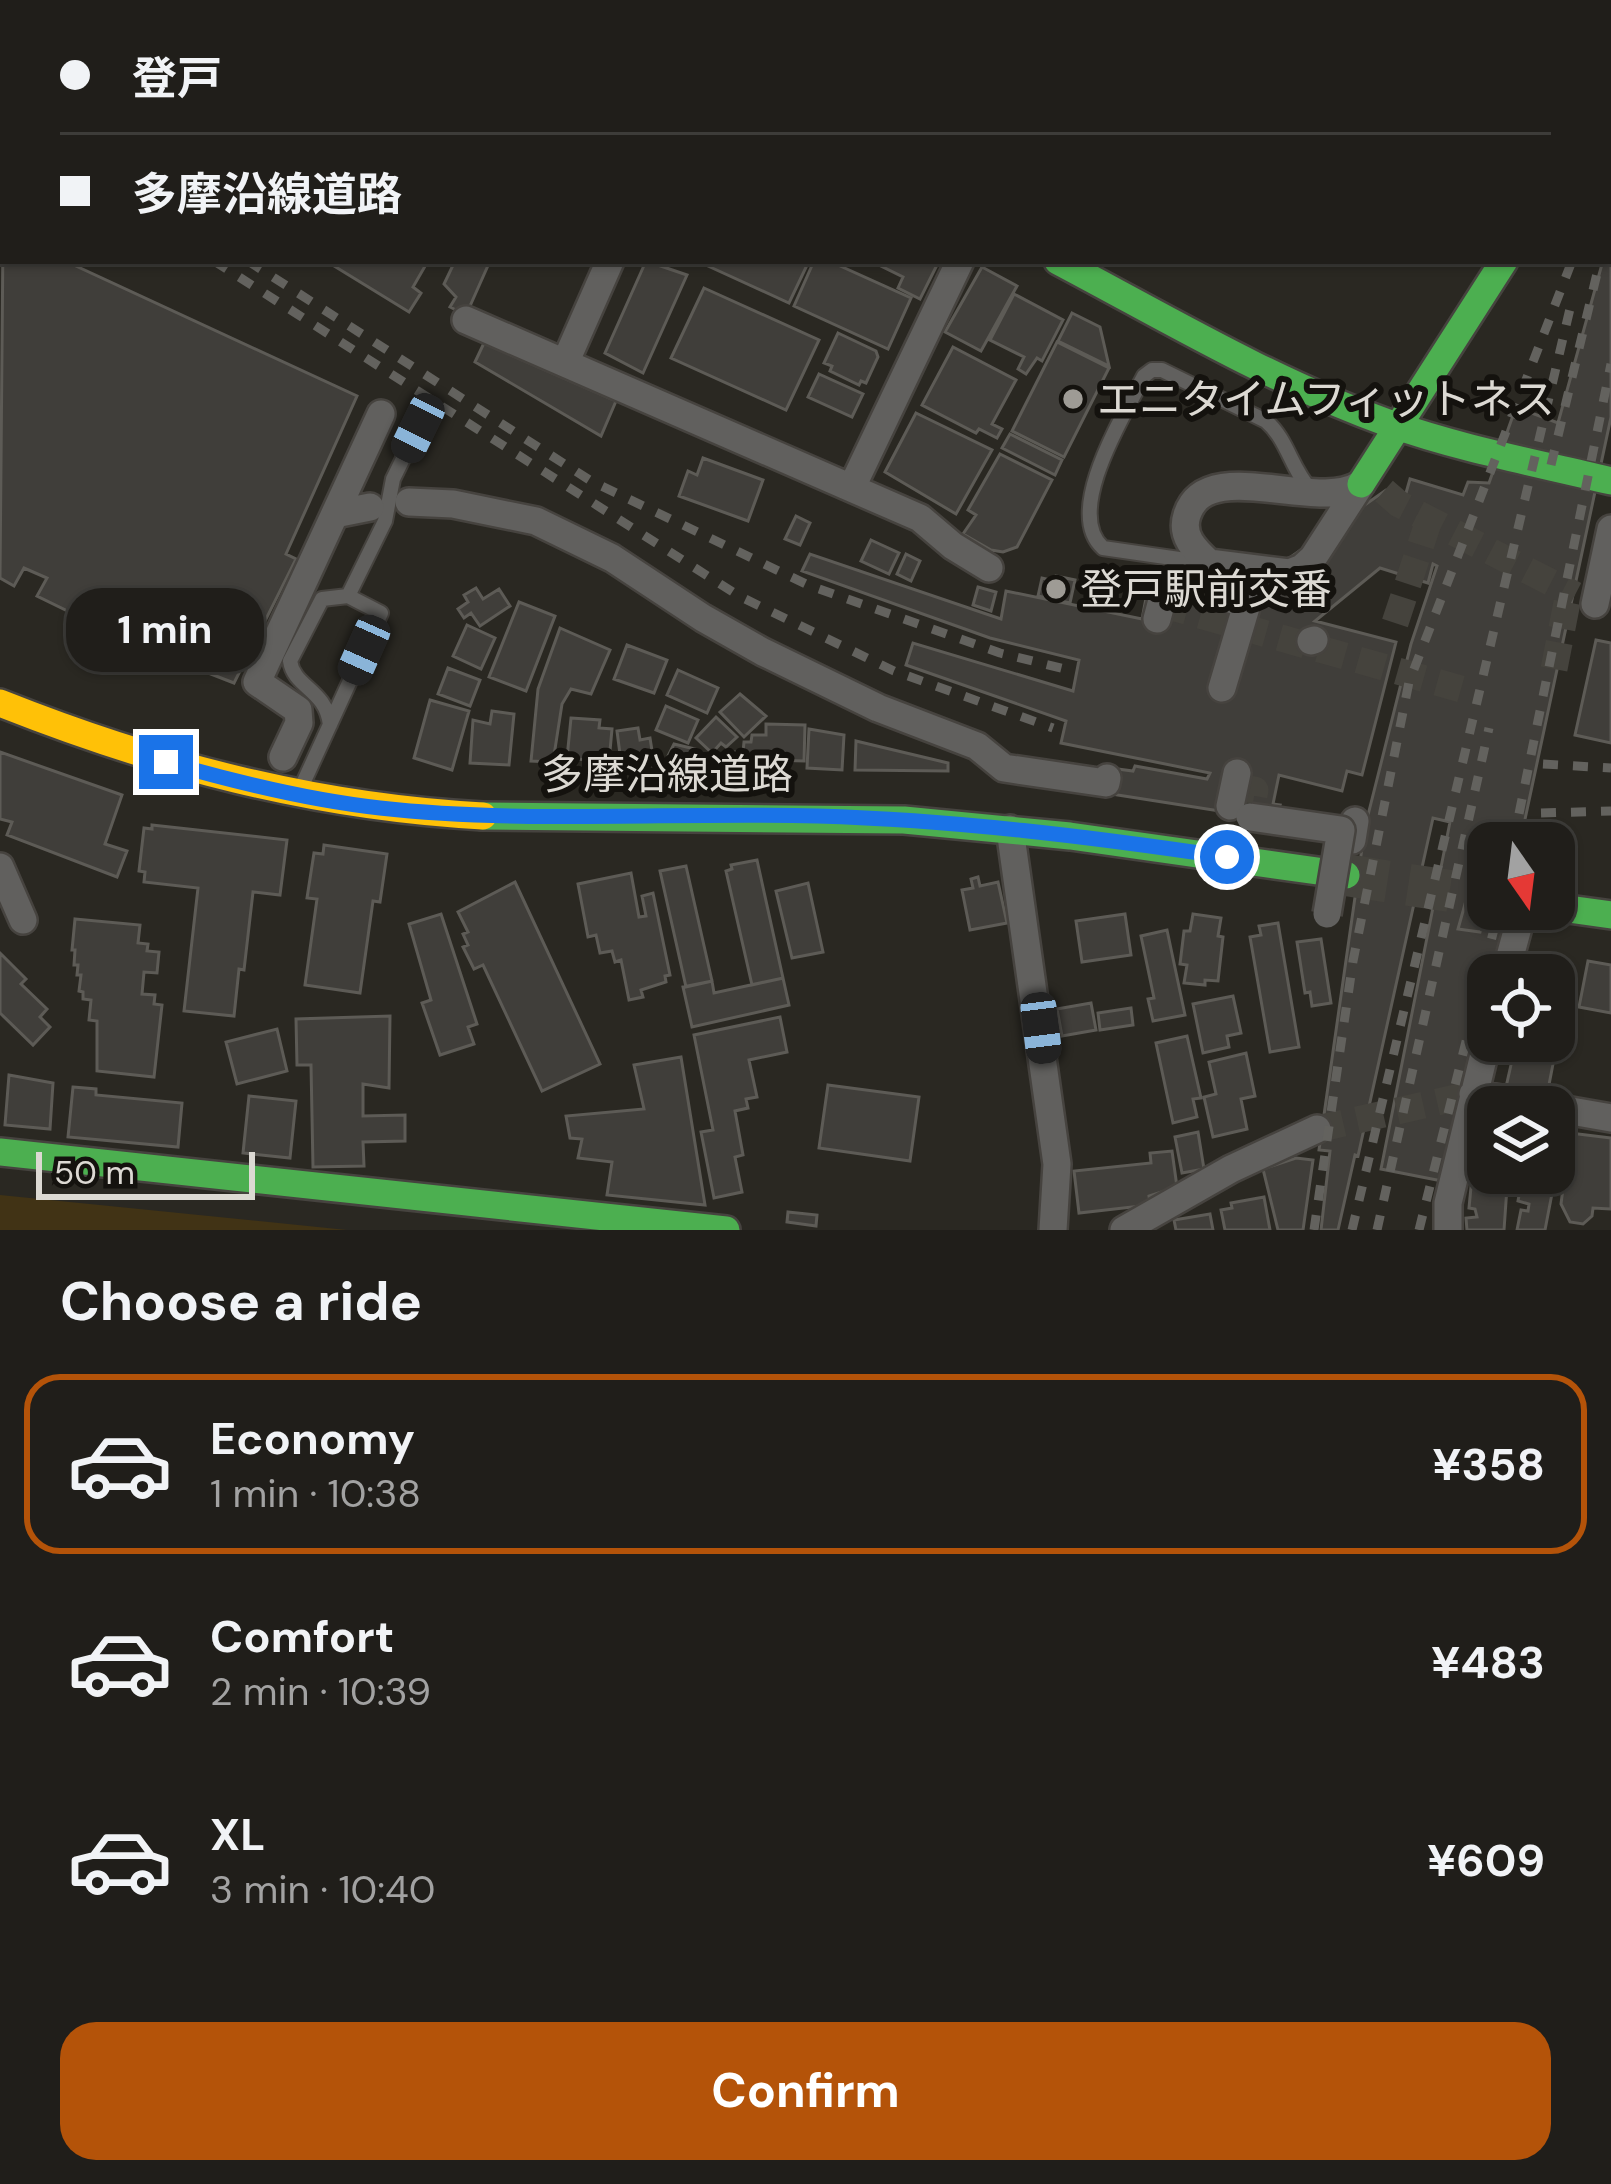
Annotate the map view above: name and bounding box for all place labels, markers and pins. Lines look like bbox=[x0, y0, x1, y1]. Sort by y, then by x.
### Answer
place label: エニタイムフィットネス bbox=[1097, 372, 1555, 427]
marker: エニタイムフィットネス bbox=[1060, 386, 1086, 412]
place label: 登戸駅前交番 bbox=[1080, 562, 1332, 617]
marker: 登戸駅前交番 bbox=[1043, 576, 1069, 602]

